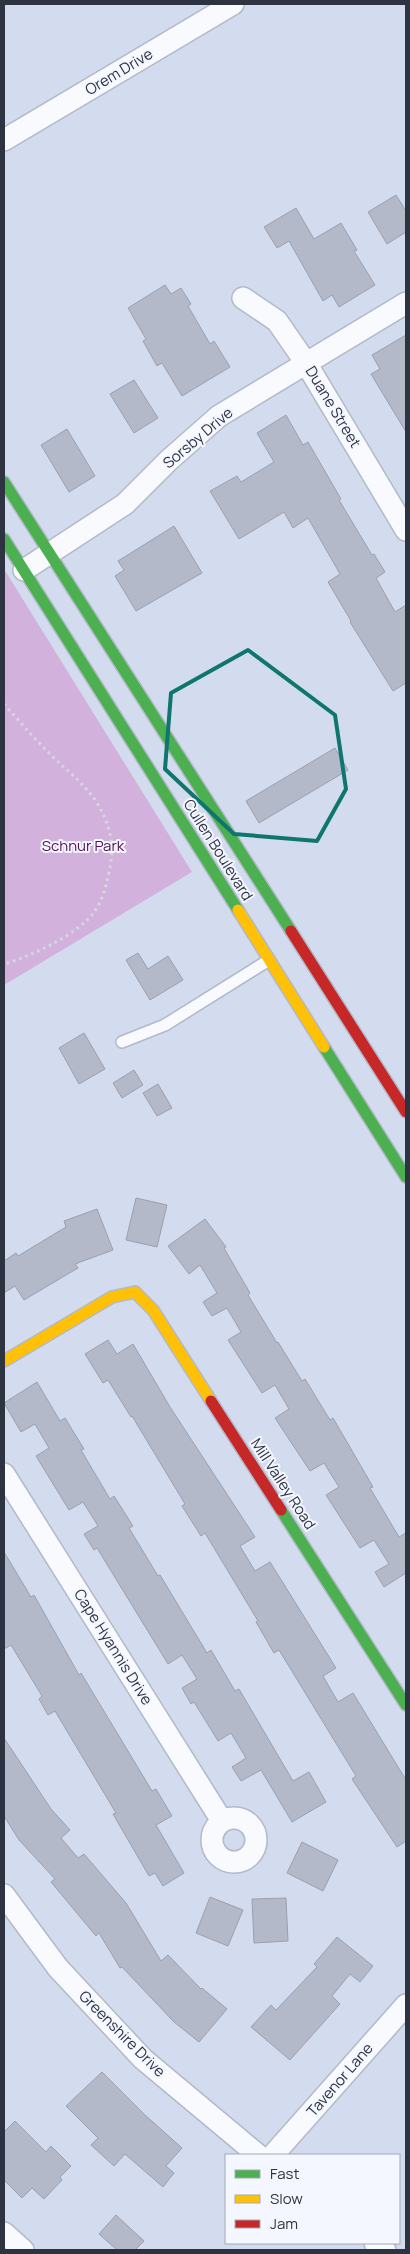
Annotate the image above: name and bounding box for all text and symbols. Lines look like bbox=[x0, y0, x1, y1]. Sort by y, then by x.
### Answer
street label: Orem Drive bbox=[81, 43, 157, 100]
street label: Duane Street bbox=[301, 362, 366, 452]
street label: Sorsby Drive bbox=[158, 402, 237, 473]
street label: Cullen Boulevard bbox=[179, 795, 258, 904]
park label: Schnur Park bbox=[42, 835, 125, 856]
street label: Mill Valley Road bbox=[246, 1434, 321, 1533]
street label: Cape Hyannis Drive bbox=[69, 1585, 158, 1709]
street label: Greenshire Drive bbox=[74, 1986, 170, 2082]
street label: Tavenor Lane bbox=[302, 2038, 378, 2121]
legend bbox=[225, 2154, 400, 2244]
text: Fast bbox=[270, 2163, 299, 2184]
text: Slow bbox=[270, 2188, 303, 2209]
text: Jam bbox=[270, 2213, 298, 2234]

